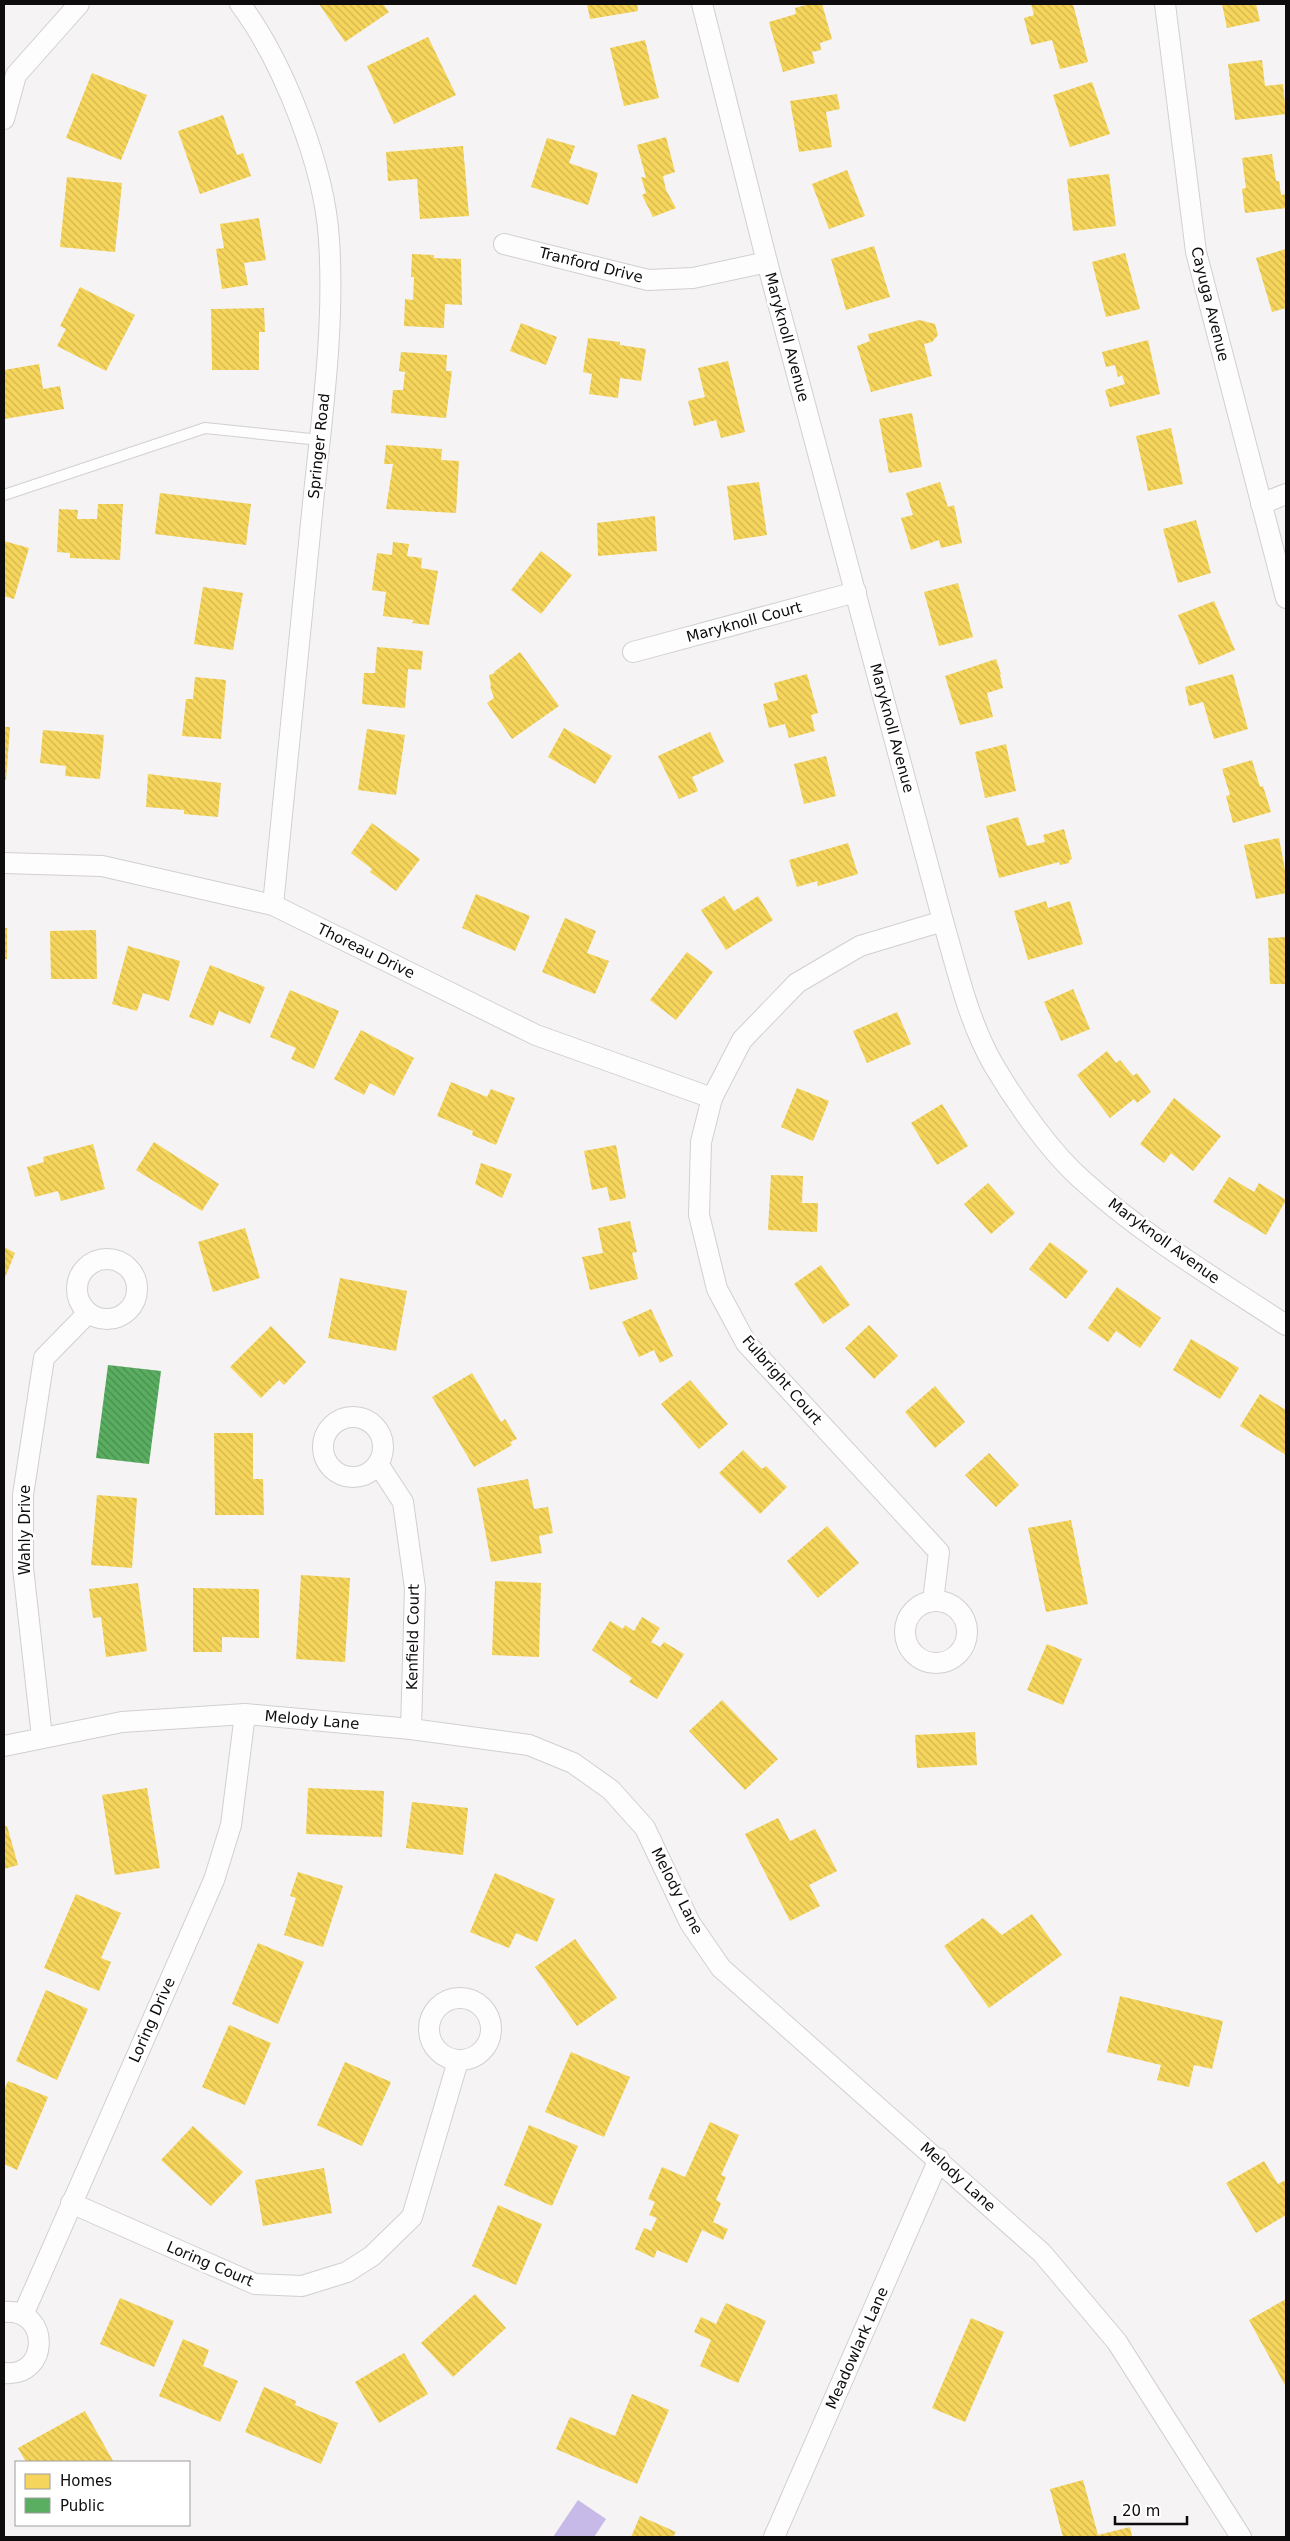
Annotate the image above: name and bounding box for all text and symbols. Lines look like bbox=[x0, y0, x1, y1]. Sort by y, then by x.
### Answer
street label: Tranford Drive bbox=[536, 243, 645, 287]
street label: Cayuga Avenue bbox=[1187, 245, 1233, 363]
street label: Maryknoll Avenue bbox=[761, 270, 813, 404]
street label: Springer Road bbox=[304, 392, 334, 500]
street label: Maryknoll Court bbox=[684, 598, 804, 646]
street label: Maryknoll Avenue bbox=[866, 661, 918, 795]
street label: Thoreau Drive bbox=[313, 919, 418, 982]
street label: Maryknoll Avenue bbox=[1105, 1195, 1223, 1287]
street label: Fulbright Court bbox=[738, 1332, 826, 1428]
street label: Wahly Drive bbox=[16, 1485, 34, 1575]
street label: Kenfield Court bbox=[403, 1584, 423, 1690]
street label: Melody Lane bbox=[264, 1707, 360, 1733]
street label: Melody Lane bbox=[647, 1845, 707, 1937]
street label: Loring Drive bbox=[125, 1975, 179, 2065]
street label: Melody Lane bbox=[917, 2139, 999, 2215]
street label: Loring Court bbox=[164, 2238, 256, 2290]
street label: Meadowlark Lane bbox=[822, 2284, 892, 2412]
legend bbox=[15, 2461, 190, 2526]
text: Homes bbox=[60, 2472, 112, 2490]
scale bar bbox=[1115, 2494, 1188, 2526]
text: Public bbox=[60, 2497, 104, 2515]
text: 20 m bbox=[1122, 2502, 1160, 2520]

